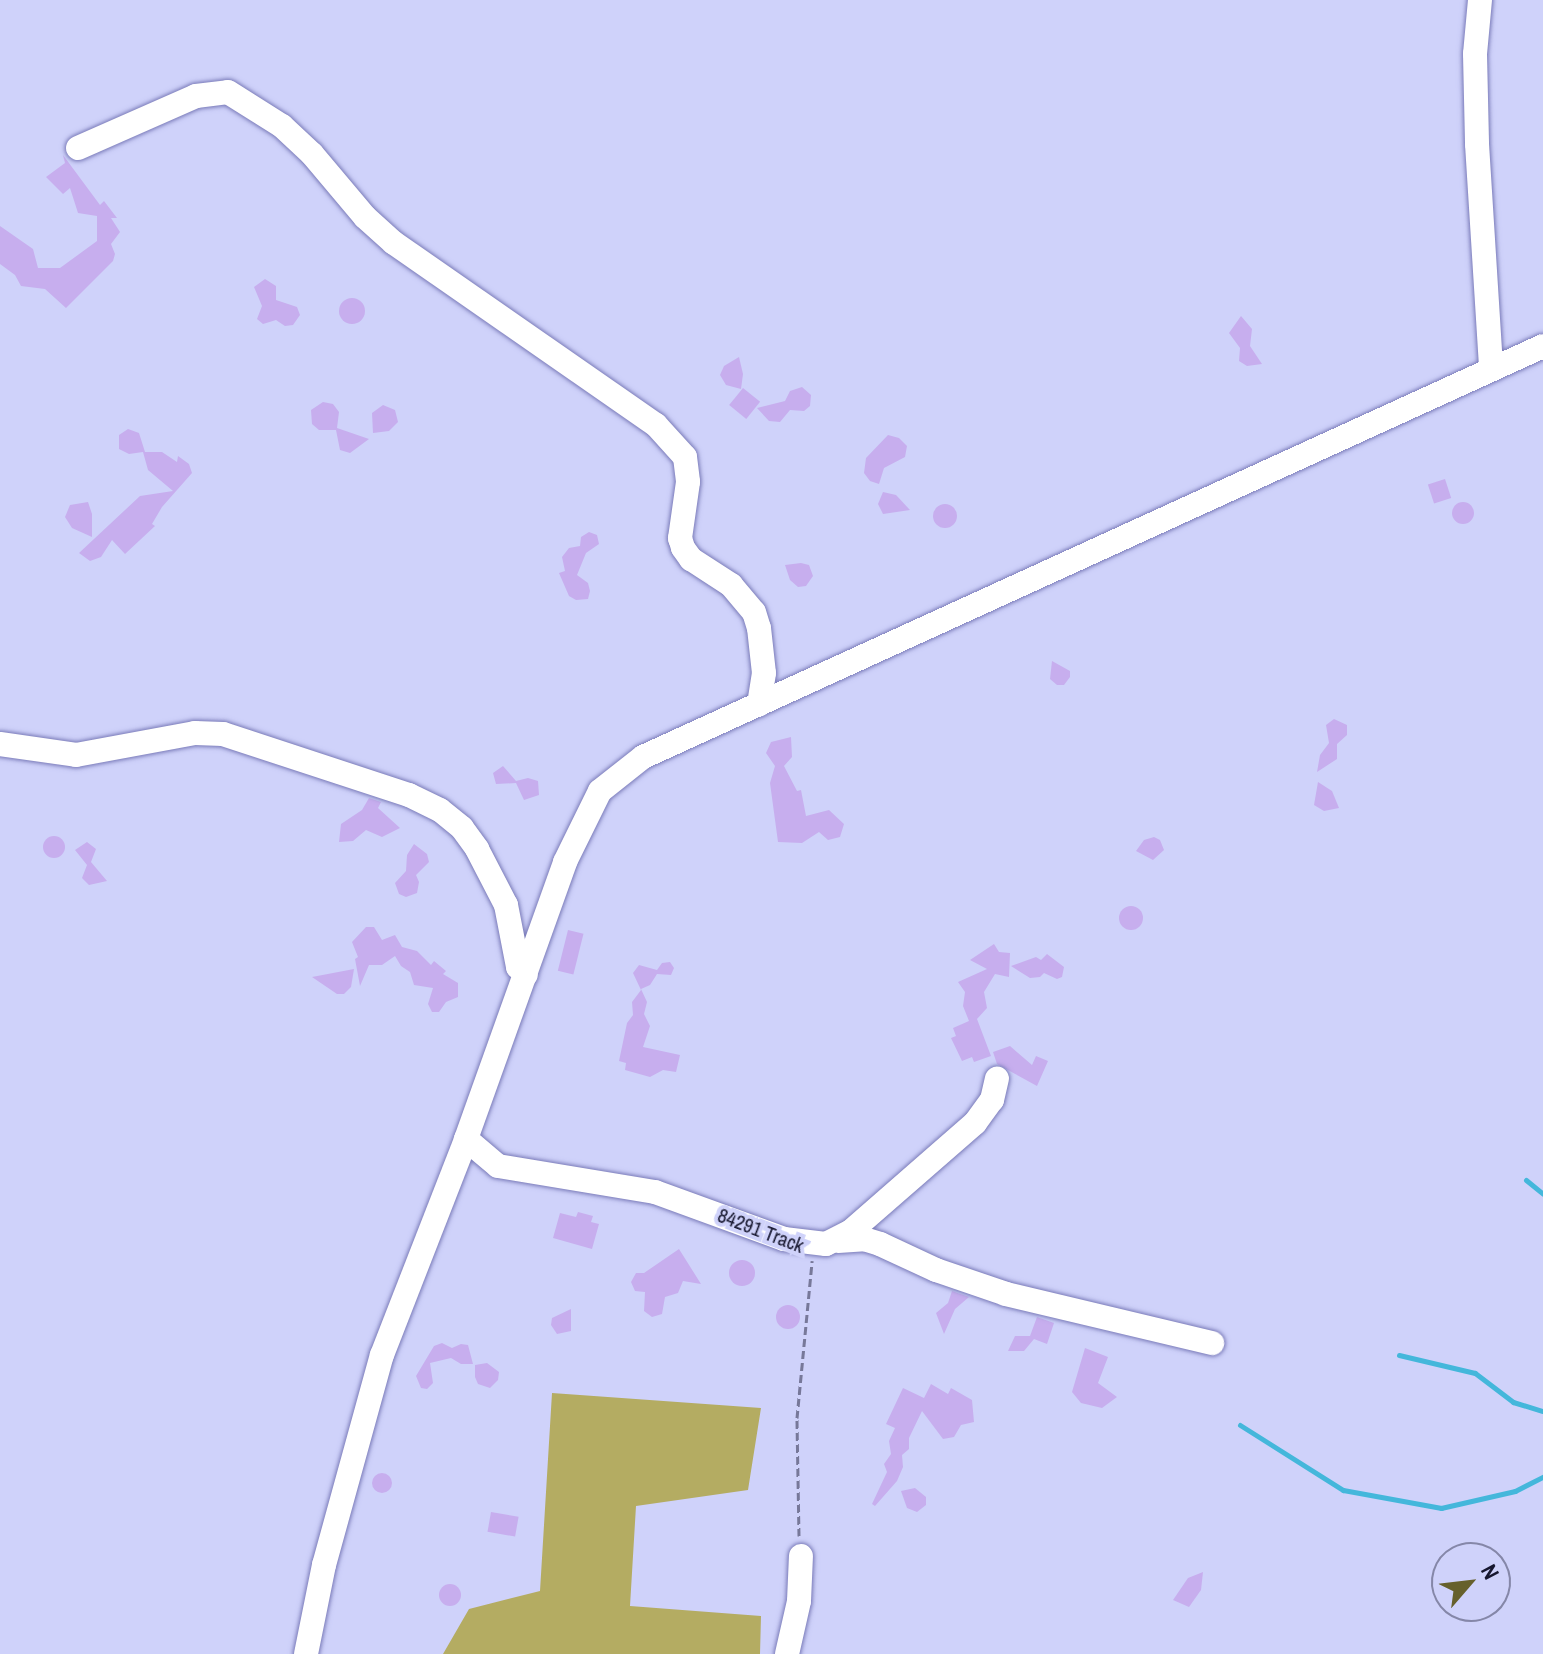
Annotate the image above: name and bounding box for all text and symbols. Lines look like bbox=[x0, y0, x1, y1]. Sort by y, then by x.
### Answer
street label: 84291 Track bbox=[714, 1203, 808, 1257]
north arrow bbox=[1431, 1542, 1511, 1622]
text: N bbox=[1474, 1559, 1507, 1584]

